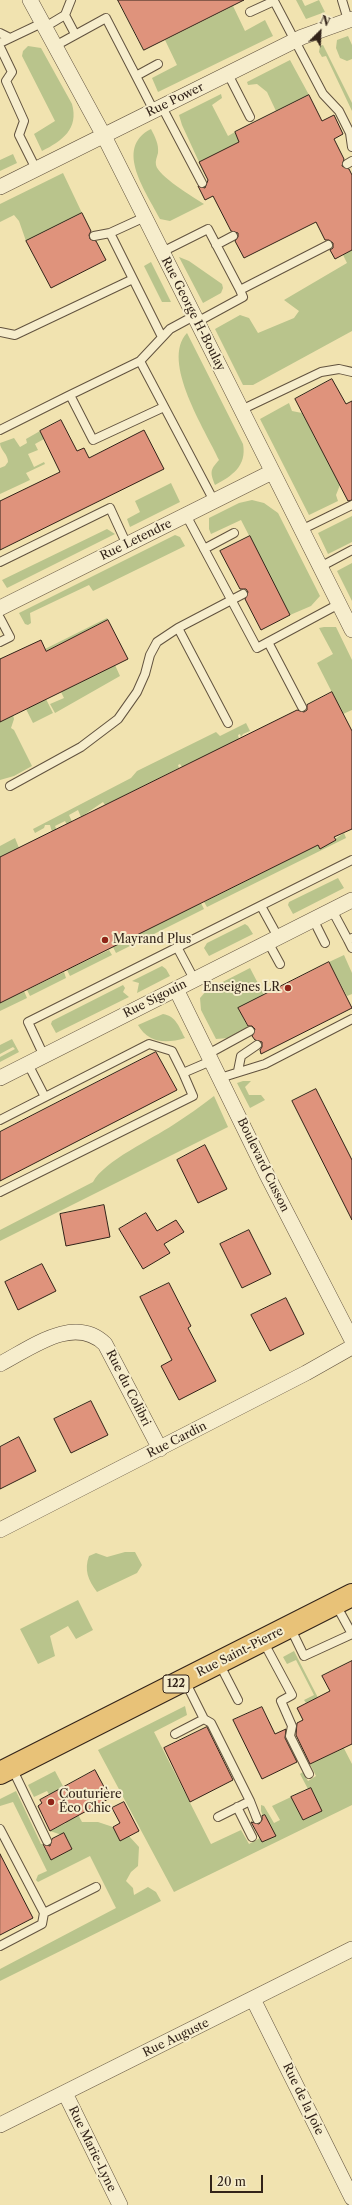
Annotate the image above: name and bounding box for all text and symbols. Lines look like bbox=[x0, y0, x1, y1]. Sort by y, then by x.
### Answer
north arrow bbox=[300, 12, 340, 52]
text: N bbox=[318, 13, 332, 29]
street label: Rue Power bbox=[144, 80, 206, 120]
street label: Rue George H-Boulay bbox=[158, 255, 228, 373]
street label: Rue Letendre bbox=[98, 516, 174, 564]
place label: Mayrand Plus bbox=[113, 933, 191, 947]
marker: Mayrand Plus bbox=[100, 935, 110, 945]
street label: Rue Sigouin bbox=[121, 977, 189, 1021]
place label: Enseignes LR bbox=[203, 981, 280, 995]
marker: Enseignes LR bbox=[283, 983, 293, 993]
street label: Boulevard Cusson bbox=[234, 1116, 292, 1214]
street label: Rue du Colibri bbox=[103, 1347, 153, 1429]
street label: Rue Cardin bbox=[145, 1419, 209, 1461]
street label: Rue Saint-Pierre bbox=[194, 1624, 286, 1680]
road number: 122 bbox=[163, 1675, 189, 1693]
place label: Couturière Éco Chic bbox=[59, 1788, 122, 1816]
marker: Couturière Éco Chic bbox=[46, 1797, 56, 1807]
street label: Rue Auguste bbox=[140, 2016, 212, 2060]
street label: Rue de la Joie bbox=[279, 2061, 327, 2137]
street label: Rue Marie-Lyne bbox=[65, 2104, 119, 2194]
scale bar bbox=[212, 2167, 265, 2193]
text: 20 m bbox=[217, 2174, 246, 2189]

